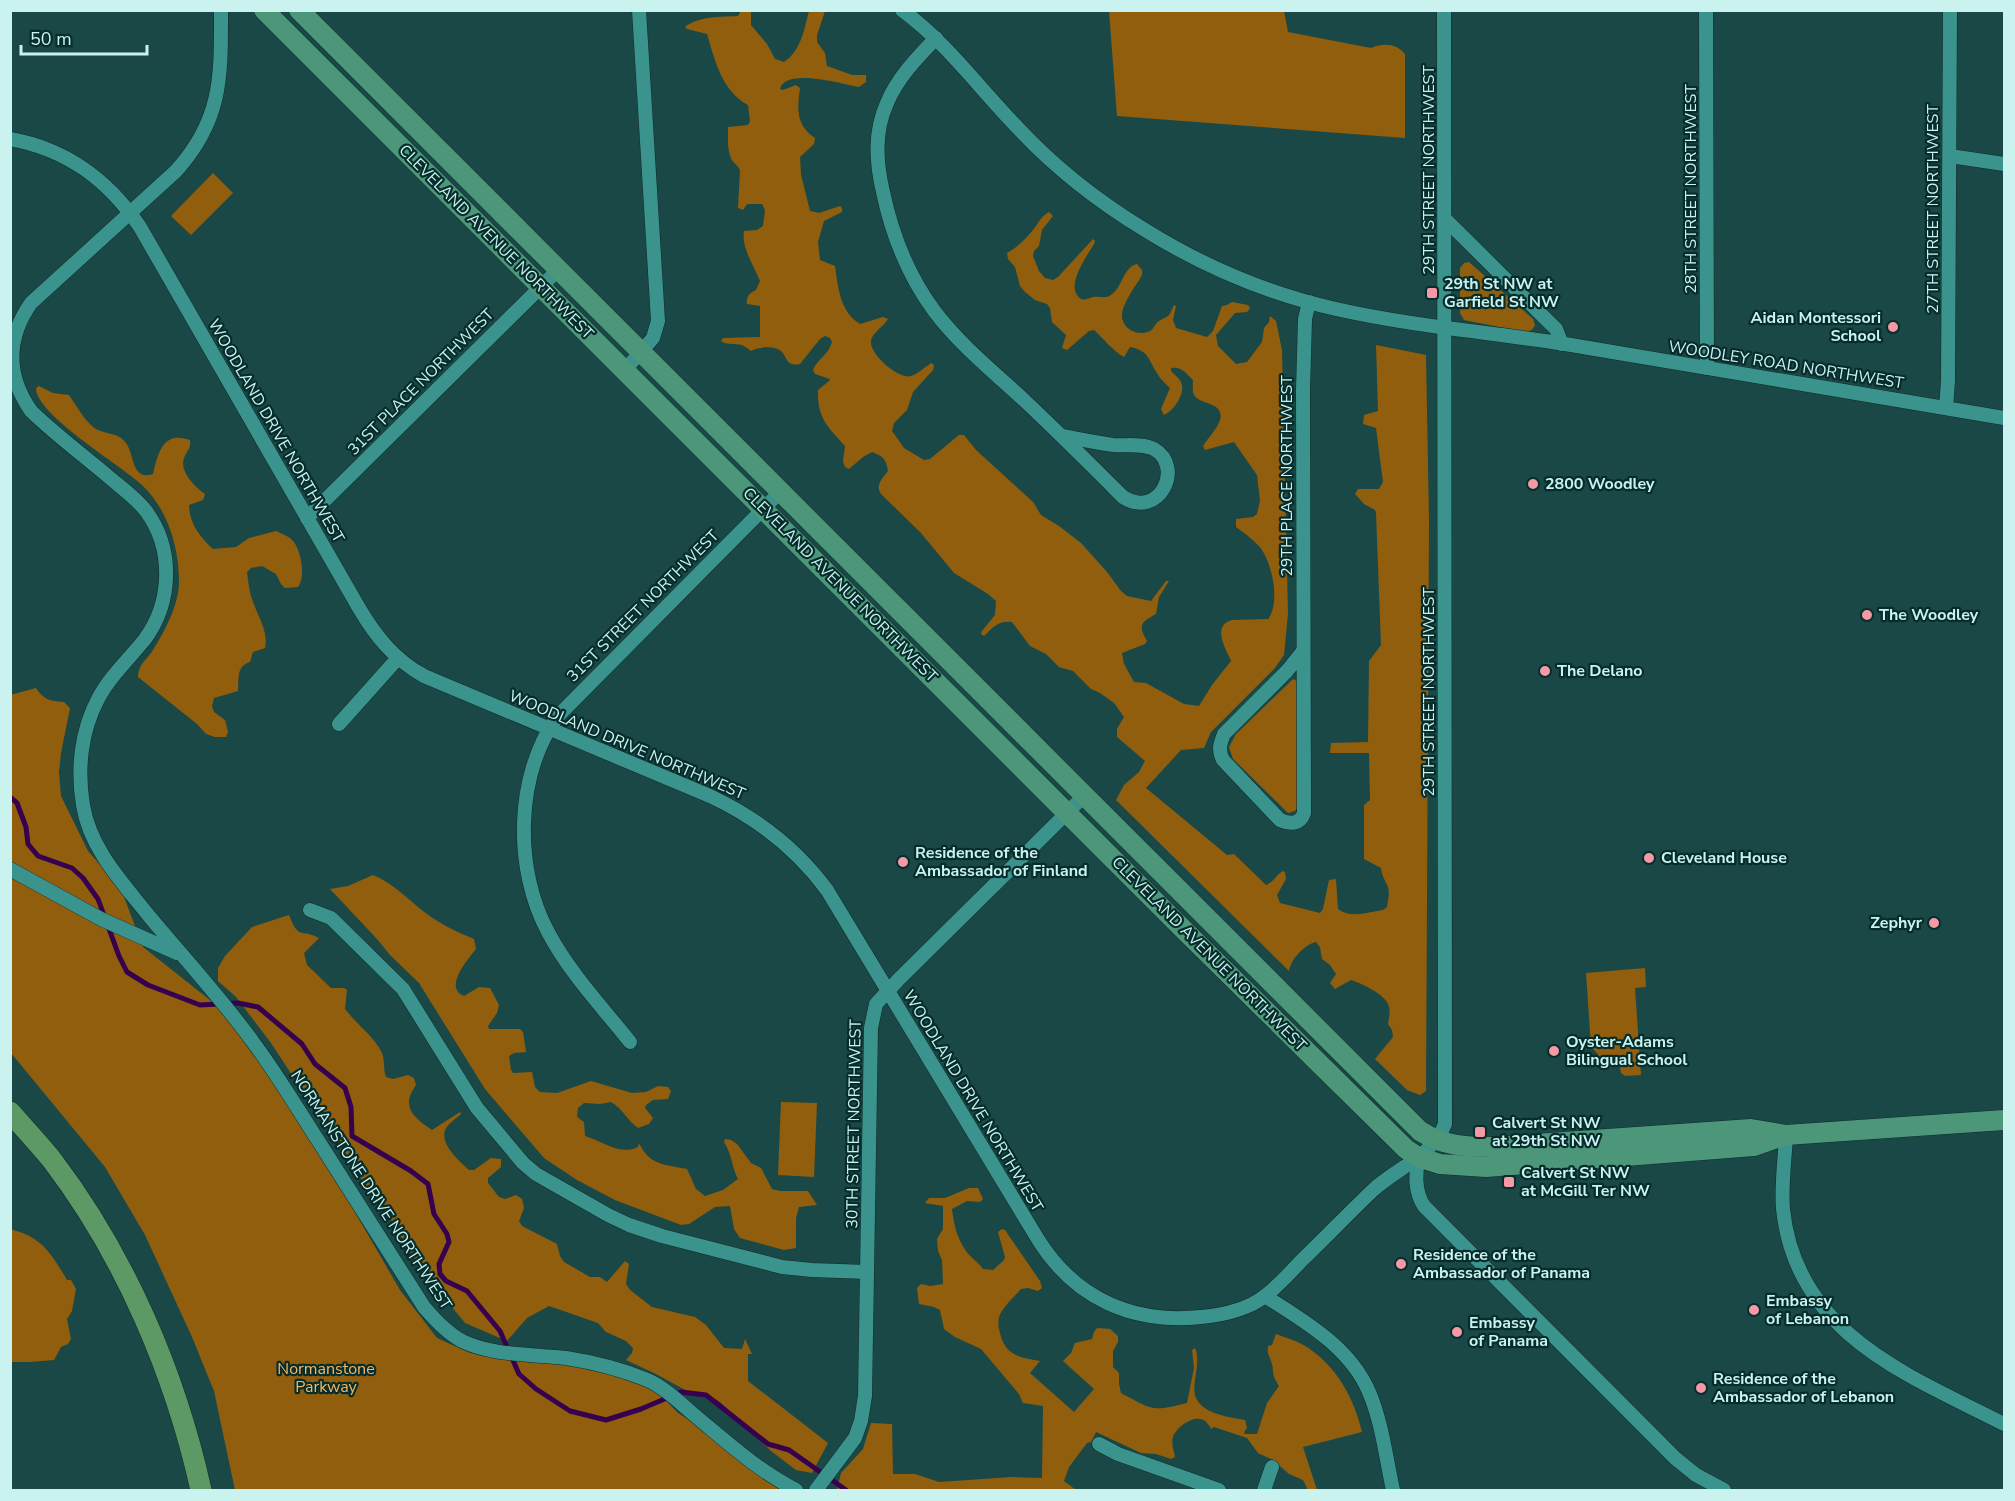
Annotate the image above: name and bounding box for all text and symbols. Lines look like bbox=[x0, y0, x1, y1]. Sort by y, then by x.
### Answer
scale bar bbox=[21, 18, 147, 56]
text: 50 m bbox=[30, 27, 72, 51]
street label: 29TH STREET NORTHWEST bbox=[1418, 65, 1440, 275]
street label: 28TH STREET NORTHWEST bbox=[1680, 84, 1702, 294]
street label: 27TH STREET NORTHWEST bbox=[1922, 104, 1944, 314]
street label: CLEVELAND AVENUE NORTHWEST bbox=[394, 140, 599, 345]
place label: 29th St NW at Garfield St NW bbox=[1444, 273, 1559, 313]
marker: 29th St NW at Garfield St NW bbox=[1425, 286, 1439, 300]
street label: 31ST PLACE NORTHWEST bbox=[343, 304, 499, 460]
place label: Aidan Montessori School bbox=[1751, 307, 1881, 347]
street label: WOODLAND DRIVE NORTHWEST bbox=[203, 315, 349, 547]
marker: Aidan Montessori School bbox=[1886, 320, 1900, 334]
street label: WOODLEY ROAD NORTHWEST bbox=[1667, 336, 1906, 395]
street label: 29TH PLACE NORTHWEST bbox=[1276, 375, 1298, 577]
place label: 2800 Woodley bbox=[1545, 473, 1655, 495]
marker: 2800 Woodley bbox=[1526, 477, 1540, 491]
street label: CLEVELAND AVENUE NORTHWEST bbox=[738, 483, 943, 688]
street label: 31ST STREET NORTHWEST bbox=[562, 525, 724, 687]
street label: 29TH STREET NORTHWEST bbox=[1418, 587, 1440, 797]
place label: The Woodley bbox=[1879, 604, 1979, 626]
marker: The Woodley bbox=[1860, 608, 1874, 622]
place label: The Delano bbox=[1557, 660, 1643, 682]
marker: The Delano bbox=[1538, 664, 1552, 678]
street label: WOODLAND DRIVE NORTHWEST bbox=[505, 685, 749, 805]
place label: Residence of the Ambassador of Finland bbox=[915, 842, 1088, 882]
place label: Cleveland House bbox=[1661, 847, 1787, 869]
marker: Cleveland House bbox=[1642, 851, 1656, 865]
street label: CLEVELAND AVENUE NORTHWEST bbox=[1107, 852, 1312, 1057]
marker: Residence of the Ambassador of Finland bbox=[896, 855, 910, 869]
place label: Zephyr bbox=[1870, 912, 1923, 934]
marker: Zephyr bbox=[1927, 916, 1941, 930]
street label: WOODLAND DRIVE NORTHWEST bbox=[898, 986, 1048, 1216]
street label: 30TH STREET NORTHWEST bbox=[841, 1019, 867, 1229]
place label: Oyster-Adams Bilingual School bbox=[1566, 1031, 1687, 1071]
marker: Oyster-Adams Bilingual School bbox=[1547, 1044, 1561, 1058]
street label: NORMANSTONE DRIVE NORTHWEST bbox=[285, 1066, 457, 1314]
place label: Calvert St NW at 29th St NW bbox=[1492, 1112, 1601, 1152]
marker: Calvert St NW at 29th St NW bbox=[1473, 1125, 1487, 1139]
place label: Calvert St NW at McGill Ter NW bbox=[1521, 1162, 1650, 1202]
marker: Calvert St NW at McGill Ter NW bbox=[1502, 1175, 1516, 1189]
place label: Residence of the Ambassador of Panama bbox=[1413, 1244, 1590, 1284]
marker: Residence of the Ambassador of Panama bbox=[1394, 1257, 1408, 1271]
place label: Embassy of Lebanon bbox=[1766, 1290, 1849, 1330]
marker: Embassy of Lebanon bbox=[1747, 1303, 1761, 1317]
place label: Embassy of Panama bbox=[1469, 1312, 1548, 1352]
marker: Embassy of Panama bbox=[1450, 1325, 1464, 1339]
park label: Normanstone Parkway bbox=[277, 1358, 375, 1398]
place label: Residence of the Ambassador of Lebanon bbox=[1713, 1368, 1894, 1408]
marker: Residence of the Ambassador of Lebanon bbox=[1694, 1381, 1708, 1395]

